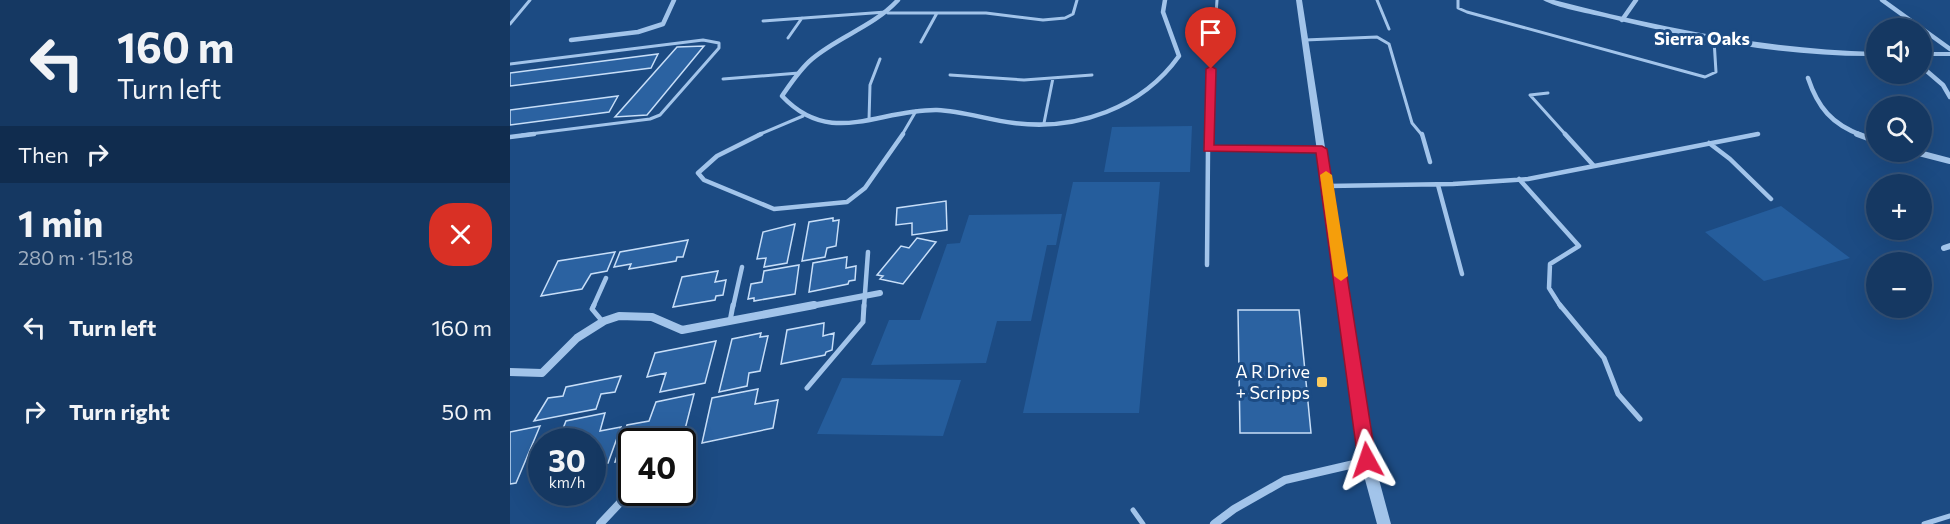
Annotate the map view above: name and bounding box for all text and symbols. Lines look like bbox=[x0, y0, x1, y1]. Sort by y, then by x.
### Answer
pin bbox=[1185, 7, 1236, 69]
icon: arrive bbox=[1194, 16, 1227, 49]
map controls bbox=[1866, 18, 1932, 318]
button: sound bbox=[1866, 18, 1932, 84]
text: 160 m bbox=[117, 20, 235, 72]
icon: left bbox=[18, 24, 96, 102]
district label: Sierra Oaks bbox=[1654, 27, 1750, 49]
text: Turn left bbox=[117, 72, 221, 105]
button: search bbox=[1866, 96, 1932, 162]
icon: right bbox=[81, 138, 114, 171]
text: Then bbox=[18, 141, 69, 168]
button: + bbox=[1866, 174, 1932, 240]
text: 1 min bbox=[18, 200, 103, 244]
button: close bbox=[429, 203, 492, 266]
text: 280 m · 15:18 bbox=[18, 245, 133, 269]
button: − bbox=[1866, 252, 1932, 318]
icon: left bbox=[18, 311, 51, 344]
text: Turn left bbox=[69, 314, 156, 341]
text: 160 m bbox=[431, 314, 492, 341]
place label: A R Drive + Scripps bbox=[1235, 360, 1310, 403]
marker: A R Drive + Scripps bbox=[1315, 375, 1329, 389]
icon: right bbox=[18, 395, 51, 428]
text: Turn right bbox=[69, 398, 170, 425]
text: 50 m bbox=[442, 398, 492, 425]
speed limit sign: 40 bbox=[618, 428, 696, 506]
position arrow bbox=[1335, 428, 1399, 492]
text: 30 bbox=[548, 441, 586, 478]
text: km/h bbox=[549, 473, 585, 491]

